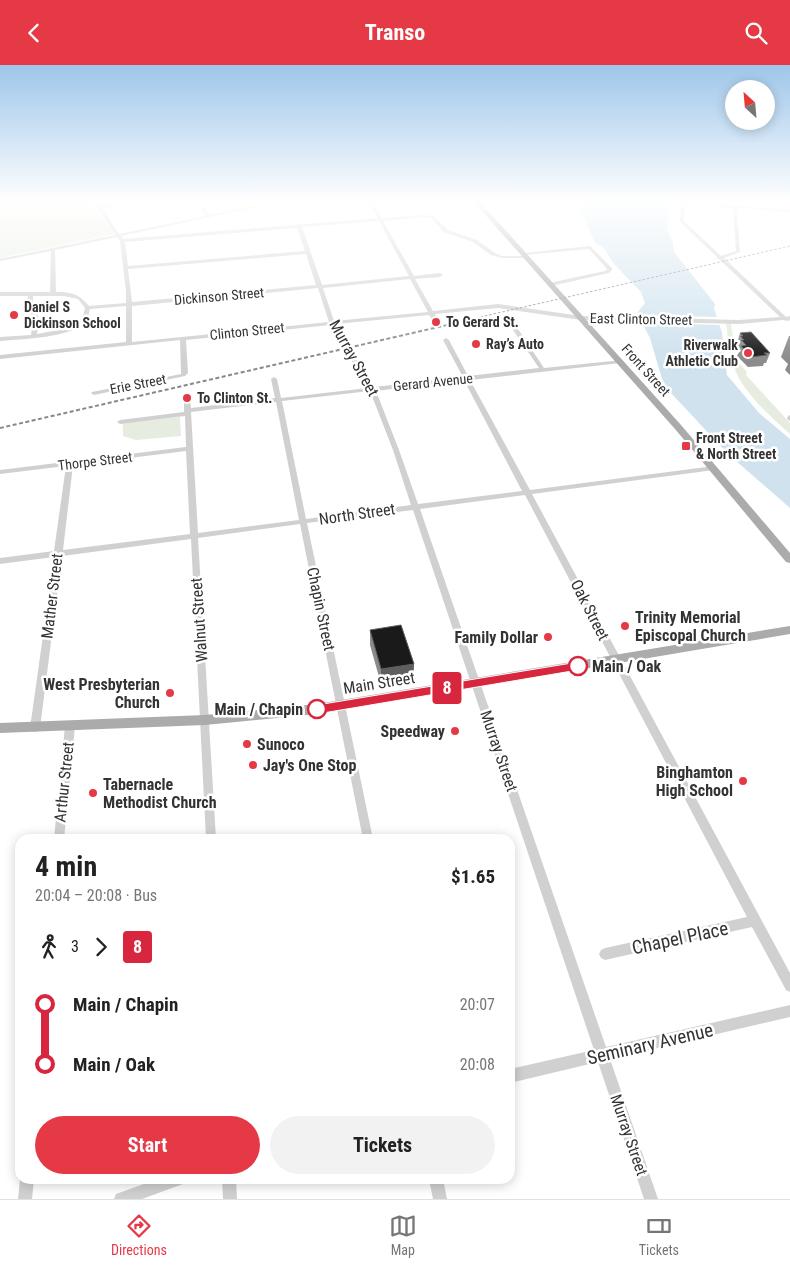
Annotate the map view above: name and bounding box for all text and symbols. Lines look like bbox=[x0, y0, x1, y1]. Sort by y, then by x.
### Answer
icon: back bbox=[20, 19, 48, 47]
icon: search bbox=[742, 19, 770, 47]
text: Transo bbox=[365, 20, 425, 45]
north arrow bbox=[725, 80, 775, 130]
map controls bbox=[725, 80, 775, 130]
street label: Dickinson Street bbox=[173, 284, 265, 308]
place label: Daniel S Dickinson School bbox=[24, 299, 121, 331]
marker: Daniel S Dickinson School bbox=[8, 309, 20, 321]
street label: East Clinton Street bbox=[590, 310, 692, 328]
place label: To Gerard St. bbox=[446, 314, 519, 330]
street label: Murray Street bbox=[325, 316, 383, 400]
marker: To Gerard St. bbox=[430, 316, 442, 328]
street label: Clinton Street bbox=[209, 319, 285, 343]
place label: Ray’s Auto bbox=[486, 336, 544, 352]
place label: Riverwalk Athletic Club bbox=[666, 337, 738, 369]
marker: Ray’s Auto bbox=[470, 338, 482, 350]
street label: Front Street bbox=[618, 341, 674, 399]
marker: Riverwalk Athletic Club bbox=[742, 347, 754, 359]
street label: Gerard Avenue bbox=[392, 370, 474, 394]
street label: Erie Street bbox=[108, 371, 168, 397]
place label: To Clinton St. bbox=[197, 390, 272, 406]
marker: To Clinton St. bbox=[181, 392, 193, 404]
place label: Front Street & North Street bbox=[696, 430, 776, 462]
marker: Front Street & North Street bbox=[680, 440, 692, 452]
street label: Thorpe Street bbox=[57, 449, 133, 473]
street label: North Street bbox=[318, 499, 397, 529]
street label: Mather Street bbox=[37, 552, 67, 640]
street label: Chapin Street bbox=[303, 565, 339, 653]
street label: Oak Street bbox=[567, 576, 613, 644]
street label: Walnut Street bbox=[187, 577, 211, 663]
place label: Trinity Memorial Episcopal Church bbox=[635, 608, 746, 645]
marker: Trinity Memorial Episcopal Church bbox=[619, 620, 631, 632]
place label: Family Dollar bbox=[454, 628, 538, 647]
marker: Family Dollar bbox=[542, 631, 554, 643]
marker: Main / Oak bbox=[568, 656, 588, 676]
place label: Main / Oak bbox=[592, 657, 661, 676]
street label: Main Street bbox=[342, 668, 416, 698]
line badge: 8 bbox=[431, 672, 463, 704]
place label: West Presbyterian Church bbox=[43, 675, 160, 712]
text: 8 bbox=[442, 677, 452, 698]
marker: West Presbyterian Church bbox=[164, 687, 176, 699]
marker: Main / Chapin bbox=[307, 699, 327, 719]
place label: Main / Chapin bbox=[214, 700, 303, 719]
street label: Murray Street bbox=[476, 708, 522, 794]
place label: Speedway bbox=[381, 722, 445, 741]
marker: Speedway bbox=[449, 725, 461, 737]
place label: Sunoco bbox=[257, 735, 305, 754]
marker: Sunoco bbox=[241, 738, 253, 750]
street label: Arthur Street bbox=[50, 741, 78, 823]
place label: Jay's One Stop bbox=[263, 756, 356, 775]
marker: Jay's One Stop bbox=[247, 759, 259, 771]
place label: Binghamton High School bbox=[656, 763, 733, 800]
place label: Tabernacle Methodist Church bbox=[103, 775, 217, 812]
marker: Binghamton High School bbox=[737, 775, 749, 787]
marker: Tabernacle Methodist Church bbox=[87, 787, 99, 799]
text: 4 min bbox=[35, 850, 97, 883]
text: $1.65 bbox=[451, 865, 495, 888]
text: 20:04 – 20:08 · Bus bbox=[35, 886, 157, 905]
street label: Chapel Place bbox=[630, 917, 730, 959]
icon: walk bbox=[35, 933, 63, 961]
icon: forward bbox=[87, 933, 115, 961]
text: 8 bbox=[133, 936, 142, 957]
text: 3 bbox=[71, 937, 79, 956]
text: Main / Chapin bbox=[73, 993, 178, 1016]
text: 20:07 bbox=[460, 995, 495, 1014]
street label: Seminary Avenue bbox=[585, 1018, 715, 1070]
text: Main / Oak bbox=[73, 1053, 155, 1076]
text: 20:08 bbox=[460, 1055, 495, 1074]
street label: Murray Street bbox=[606, 1092, 652, 1178]
button: Start bbox=[35, 1116, 260, 1174]
button: Tickets bbox=[270, 1116, 495, 1174]
tab: Directions bbox=[111, 1212, 167, 1258]
tab: Map bbox=[389, 1212, 417, 1258]
tab: Tickets bbox=[639, 1212, 679, 1258]

